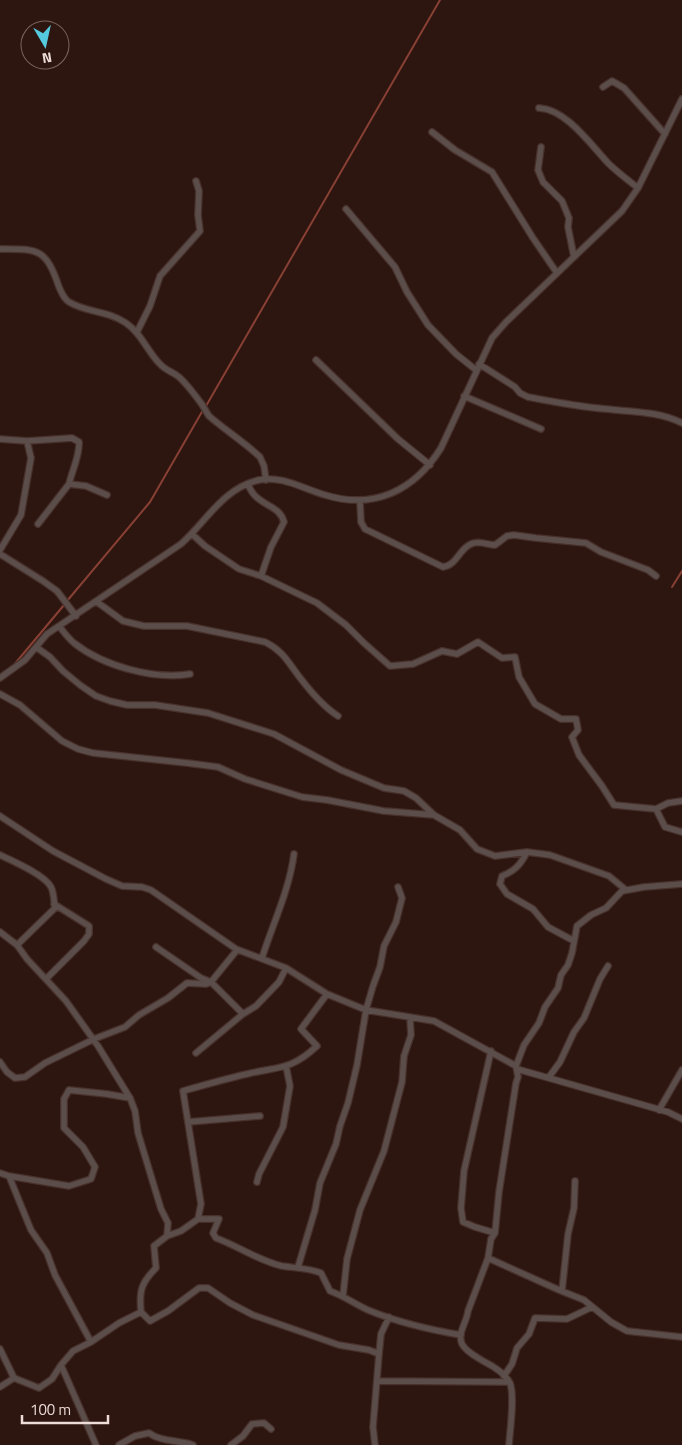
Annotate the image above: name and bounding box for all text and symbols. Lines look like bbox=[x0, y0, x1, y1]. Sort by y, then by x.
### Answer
north arrow bbox=[20, 20, 70, 70]
text: N bbox=[41, 47, 54, 69]
scale bar bbox=[22, 1392, 109, 1424]
text: 100 m bbox=[30, 1398, 71, 1421]

